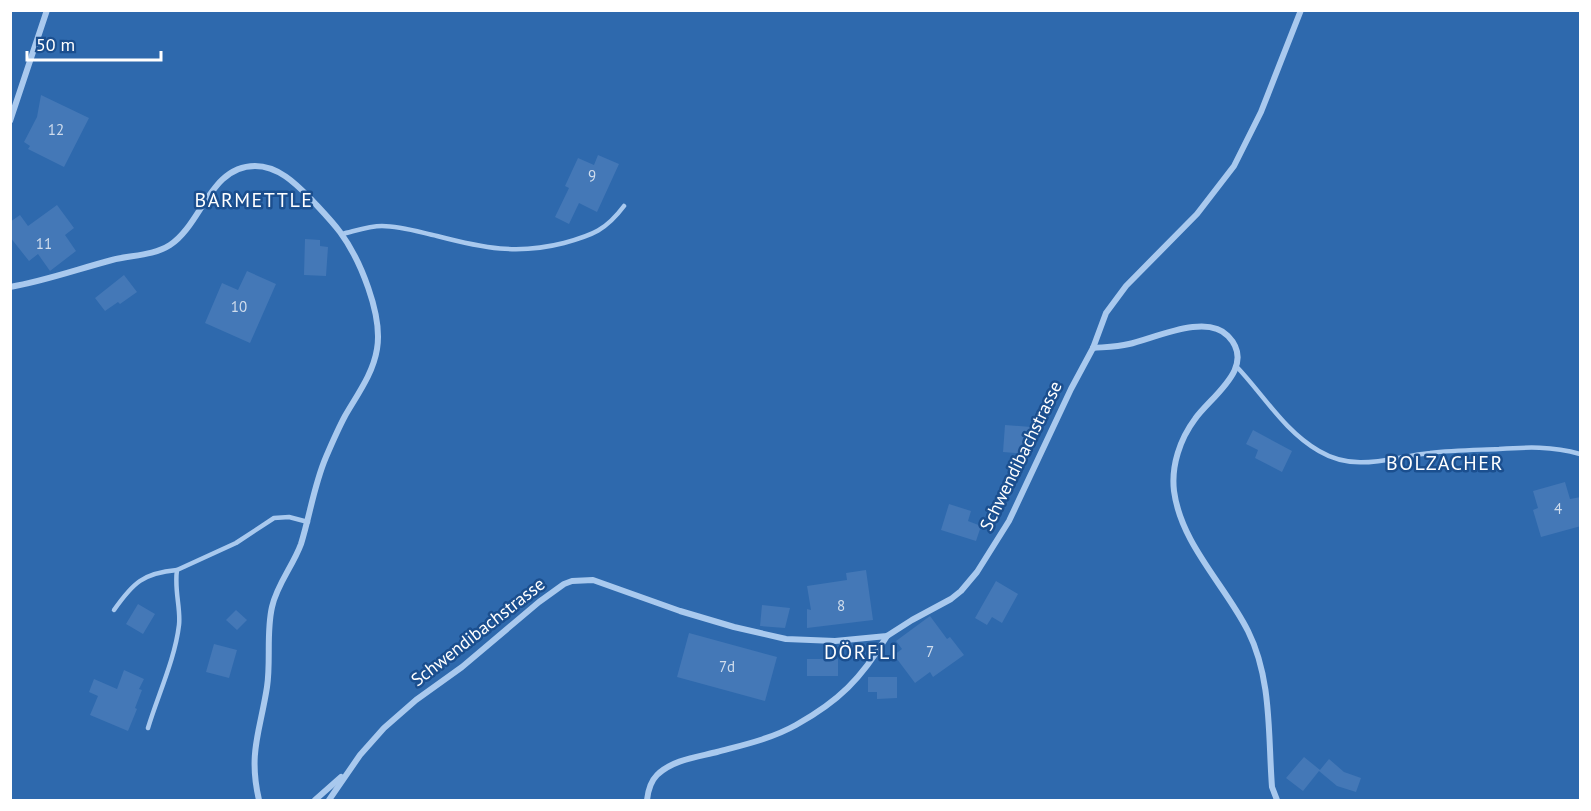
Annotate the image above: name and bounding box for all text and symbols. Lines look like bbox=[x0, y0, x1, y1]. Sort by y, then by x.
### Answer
scale bar bbox=[27, 24, 160, 62]
text: 50 m bbox=[36, 33, 75, 56]
house number: 12 bbox=[48, 120, 64, 139]
house number: 9 bbox=[588, 166, 596, 185]
district label: BARMETTLE bbox=[195, 187, 313, 213]
house number: 11 bbox=[36, 234, 52, 253]
house number: 10 bbox=[231, 297, 247, 316]
street label: Schwendibachstrasse bbox=[974, 377, 1067, 534]
district label: BOLZACHER bbox=[1386, 450, 1504, 476]
house number: 4 bbox=[1554, 499, 1562, 518]
street label: Schwendibachstrasse bbox=[406, 572, 549, 691]
house number: 8 bbox=[837, 596, 845, 615]
district label: DÖRFLI bbox=[824, 639, 898, 665]
house number: 7 bbox=[926, 642, 934, 661]
house number: 7d bbox=[719, 657, 735, 676]

